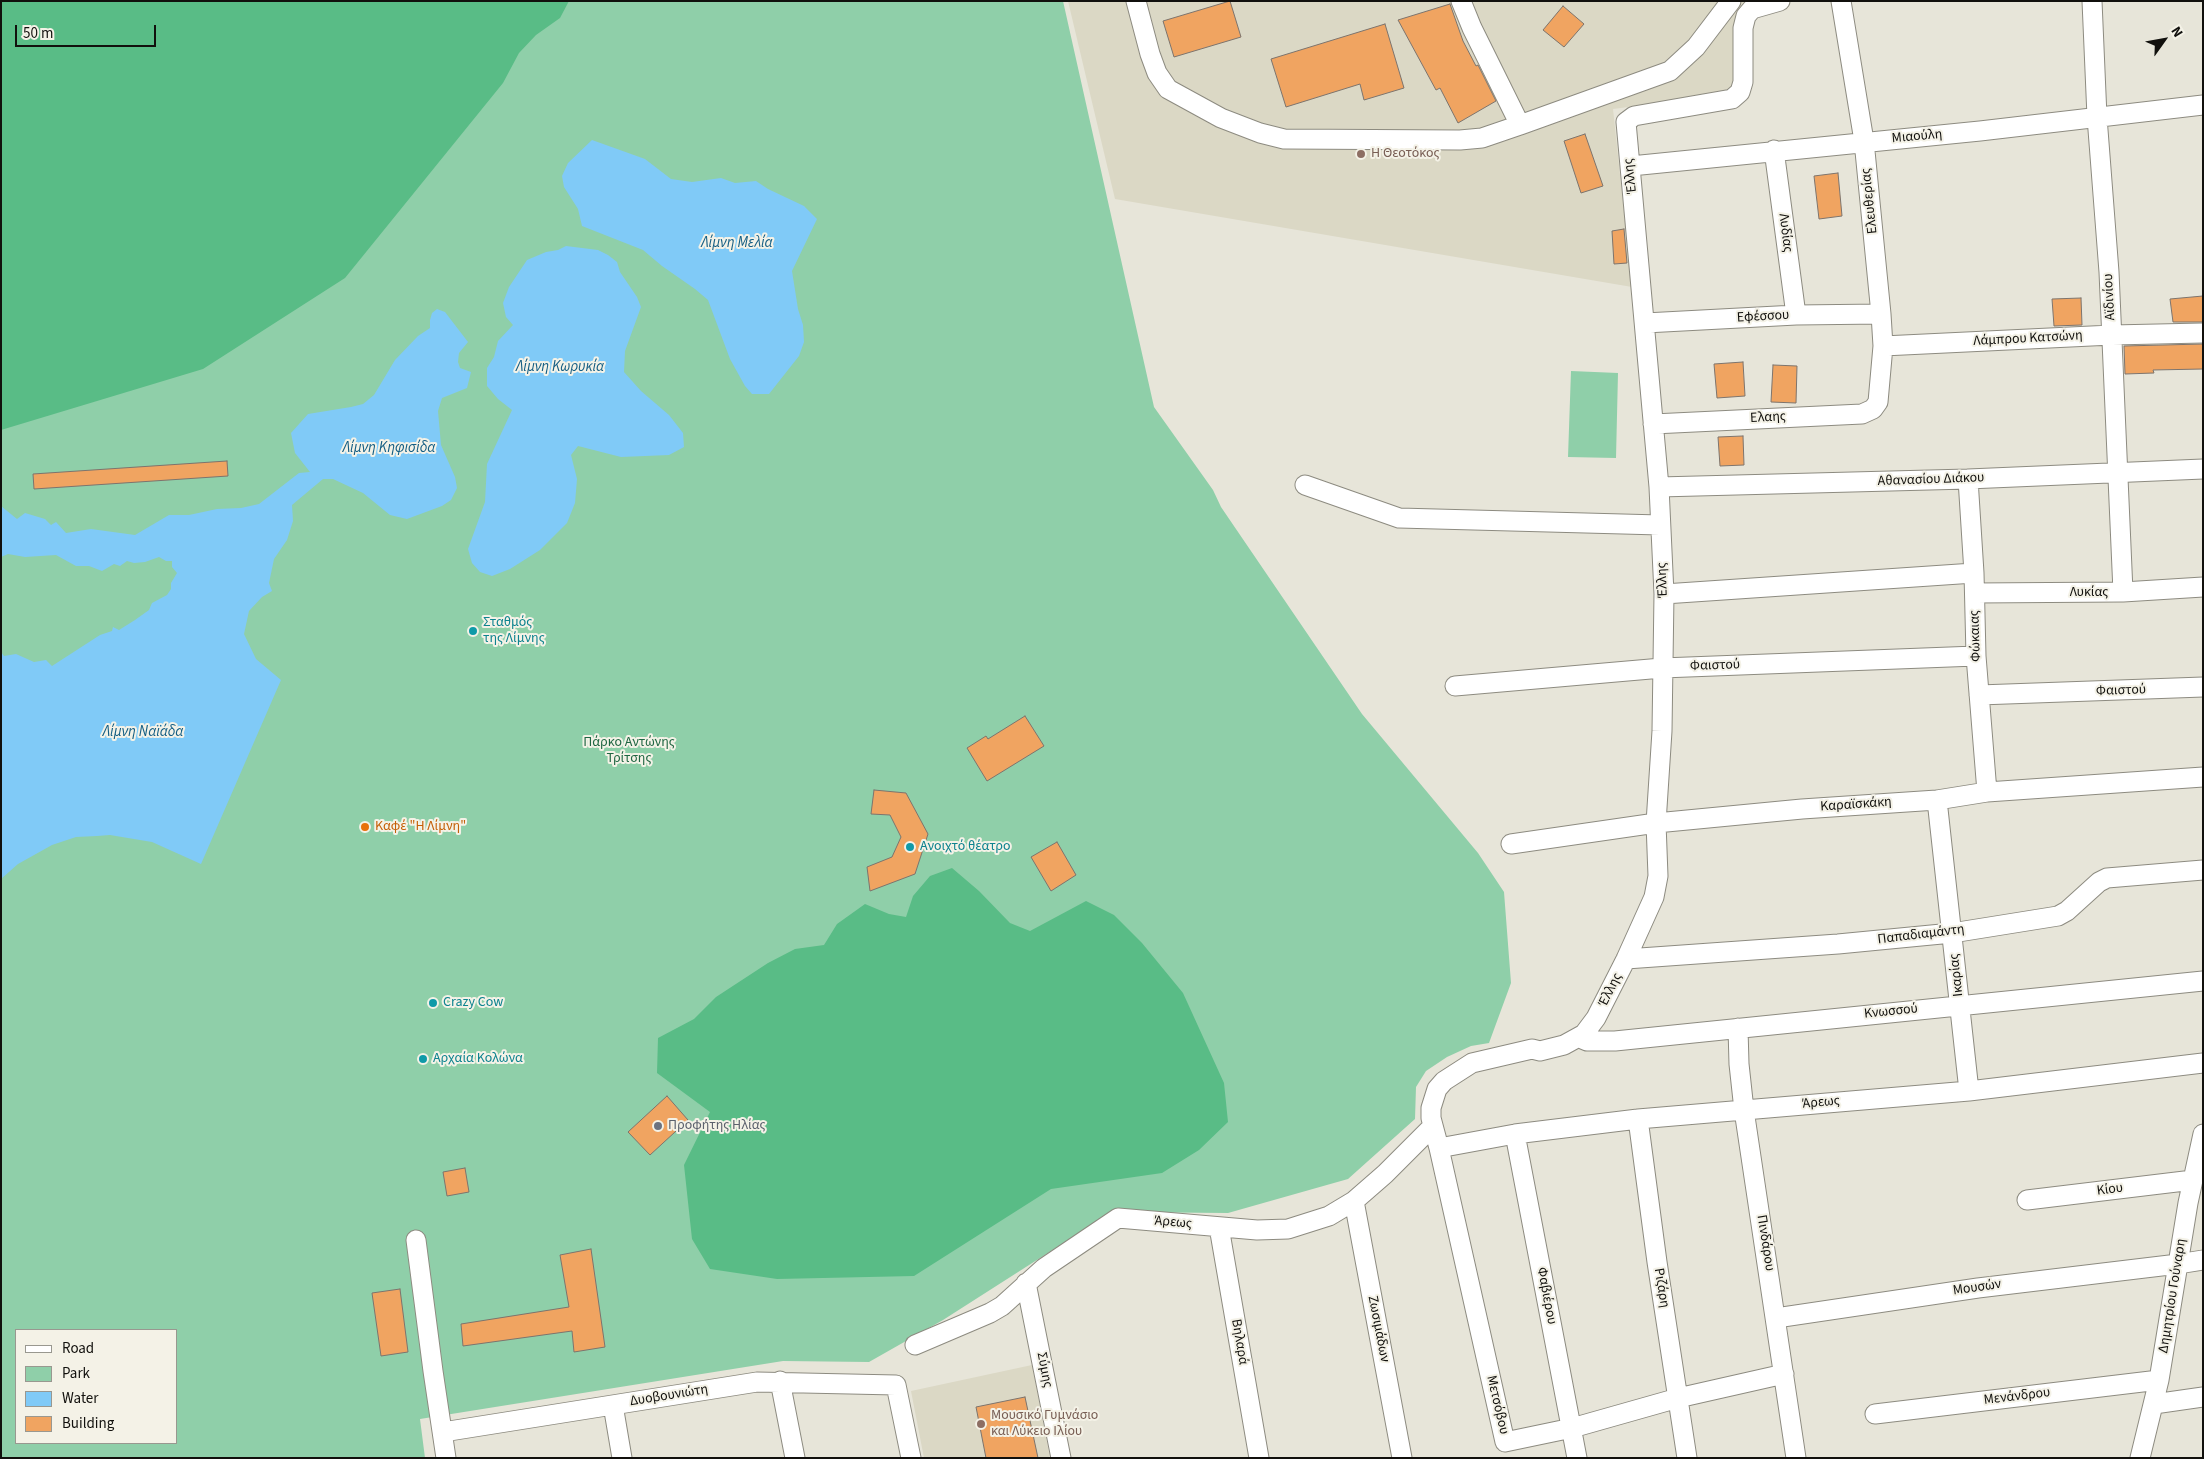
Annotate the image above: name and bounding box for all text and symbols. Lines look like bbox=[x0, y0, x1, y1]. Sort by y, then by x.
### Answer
scale bar bbox=[18, 15, 159, 47]
north arrow bbox=[2139, 15, 2189, 65]
text: 50 m bbox=[23, 23, 53, 44]
text: N bbox=[2166, 23, 2188, 41]
street label: Μιαούλη bbox=[1891, 126, 1943, 148]
place label: Η Θεοτόκος bbox=[1371, 146, 1439, 162]
marker: Η Θεοτόκος bbox=[1355, 148, 1367, 160]
street label: Έλλης bbox=[1621, 158, 1641, 194]
street label: Ελευθερίας bbox=[1858, 167, 1882, 235]
street label: Λυδίας bbox=[1774, 212, 1796, 254]
water label: Λίμνη Μελία bbox=[701, 235, 773, 253]
street label: Αϊδινίου bbox=[2100, 273, 2120, 321]
street label: Εφέσσου bbox=[1736, 307, 1790, 327]
street label: Λάμπρου Κατσώνη bbox=[1973, 328, 2083, 350]
water label: Λίμνη Κωρυκία bbox=[516, 359, 604, 377]
street label: Ελαης bbox=[1750, 409, 1786, 427]
water label: Λίμνη Κηφισίδα bbox=[343, 440, 435, 458]
street label: Αθανασίου Διάκου bbox=[1877, 470, 1985, 490]
street label: Έλλης bbox=[1654, 562, 1672, 598]
street label: Λυκίας bbox=[2070, 585, 2108, 601]
street label: Φώκαιας bbox=[1967, 610, 1985, 662]
place label: Σταθμός της Λίμνης bbox=[483, 615, 545, 648]
marker: Σταθμός της Λίμνης bbox=[467, 625, 479, 637]
street label: Φαιστού bbox=[1690, 657, 1740, 675]
street label: Φαιστού bbox=[2096, 682, 2146, 700]
water label: Λίμνη Ναϊάδα bbox=[103, 724, 183, 742]
park label: Πάρκο Αντώνης Τρίτσης bbox=[583, 735, 675, 768]
street label: Καραϊσκάκη bbox=[1820, 794, 1892, 816]
place label: Καφέ "Η Λίμνη" bbox=[375, 819, 466, 835]
marker: Καφέ "Η Λίμνη" bbox=[359, 821, 371, 833]
place label: Ανοιχτό θέατρο bbox=[920, 839, 1010, 855]
marker: Ανοιχτό θέατρο bbox=[904, 841, 916, 853]
street label: Παπαδιαμάντη bbox=[1877, 921, 1965, 949]
street label: Ικαρίας bbox=[1946, 953, 1968, 997]
street label: Έλλης bbox=[1595, 970, 1627, 1010]
place label: Crazy Cow bbox=[443, 995, 503, 1011]
marker: Crazy Cow bbox=[427, 997, 439, 1009]
street label: Κνωσσού bbox=[1863, 1001, 1919, 1023]
place label: Αρχαία Κολώνα bbox=[433, 1051, 523, 1067]
marker: Αρχαία Κολώνα bbox=[417, 1053, 429, 1065]
street label: Άρεως bbox=[1802, 1093, 1840, 1113]
place label: Προφήτης Ηλίας bbox=[668, 1118, 766, 1134]
marker: Προφήτης Ηλίας bbox=[652, 1120, 664, 1132]
street label: Κίου bbox=[2096, 1180, 2124, 1200]
street label: Άρεως bbox=[1154, 1213, 1192, 1233]
street label: Πινδάρου bbox=[1752, 1214, 1778, 1272]
street label: Δημητρίου Γούναρη bbox=[2156, 1238, 2190, 1354]
street label: Φαβιέρου bbox=[1532, 1266, 1560, 1326]
street label: Ριζάρη bbox=[1650, 1267, 1672, 1309]
street label: Μουσών bbox=[1952, 1276, 2002, 1300]
street label: Ζωσιμάδων bbox=[1363, 1294, 1393, 1364]
street label: Βηλαρά bbox=[1227, 1318, 1251, 1366]
legend bbox=[15, 1329, 178, 1444]
text: Road bbox=[62, 1338, 94, 1359]
street label: Σύμης bbox=[1032, 1351, 1056, 1389]
text: Park bbox=[62, 1363, 90, 1384]
street label: Μετσόβου bbox=[1482, 1374, 1512, 1436]
street label: Δυοβουνιώτη bbox=[629, 1382, 709, 1410]
street label: Μενάνδρου bbox=[1983, 1385, 2051, 1409]
text: Water bbox=[62, 1388, 98, 1409]
place label: Μουσικό Γυμνάσιο και Λύκειο Ιλίου bbox=[991, 1408, 1098, 1440]
text: Building bbox=[62, 1413, 114, 1434]
marker: Μουσικό Γυμνάσιο και Λύκειο Ιλίου bbox=[975, 1418, 987, 1430]

